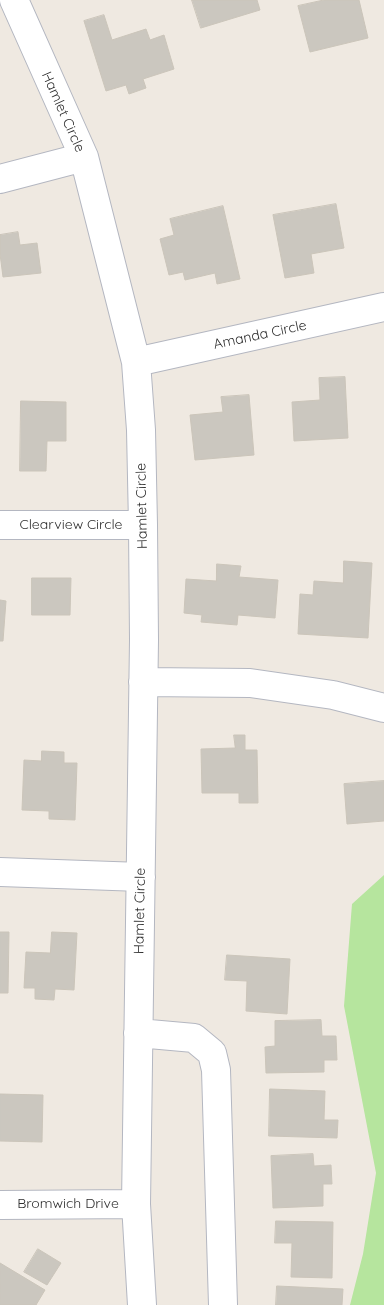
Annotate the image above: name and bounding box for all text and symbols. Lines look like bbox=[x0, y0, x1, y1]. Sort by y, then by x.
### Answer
street label: Hamlet Circle bbox=[38, 69, 88, 155]
street label: Amanda Circle bbox=[212, 317, 308, 353]
street label: Hamlet Circle bbox=[133, 463, 151, 549]
street label: Clearview Circle bbox=[20, 517, 122, 533]
street label: Hamlet Circle bbox=[131, 868, 149, 954]
street label: Bromwich Drive bbox=[17, 1196, 119, 1212]

